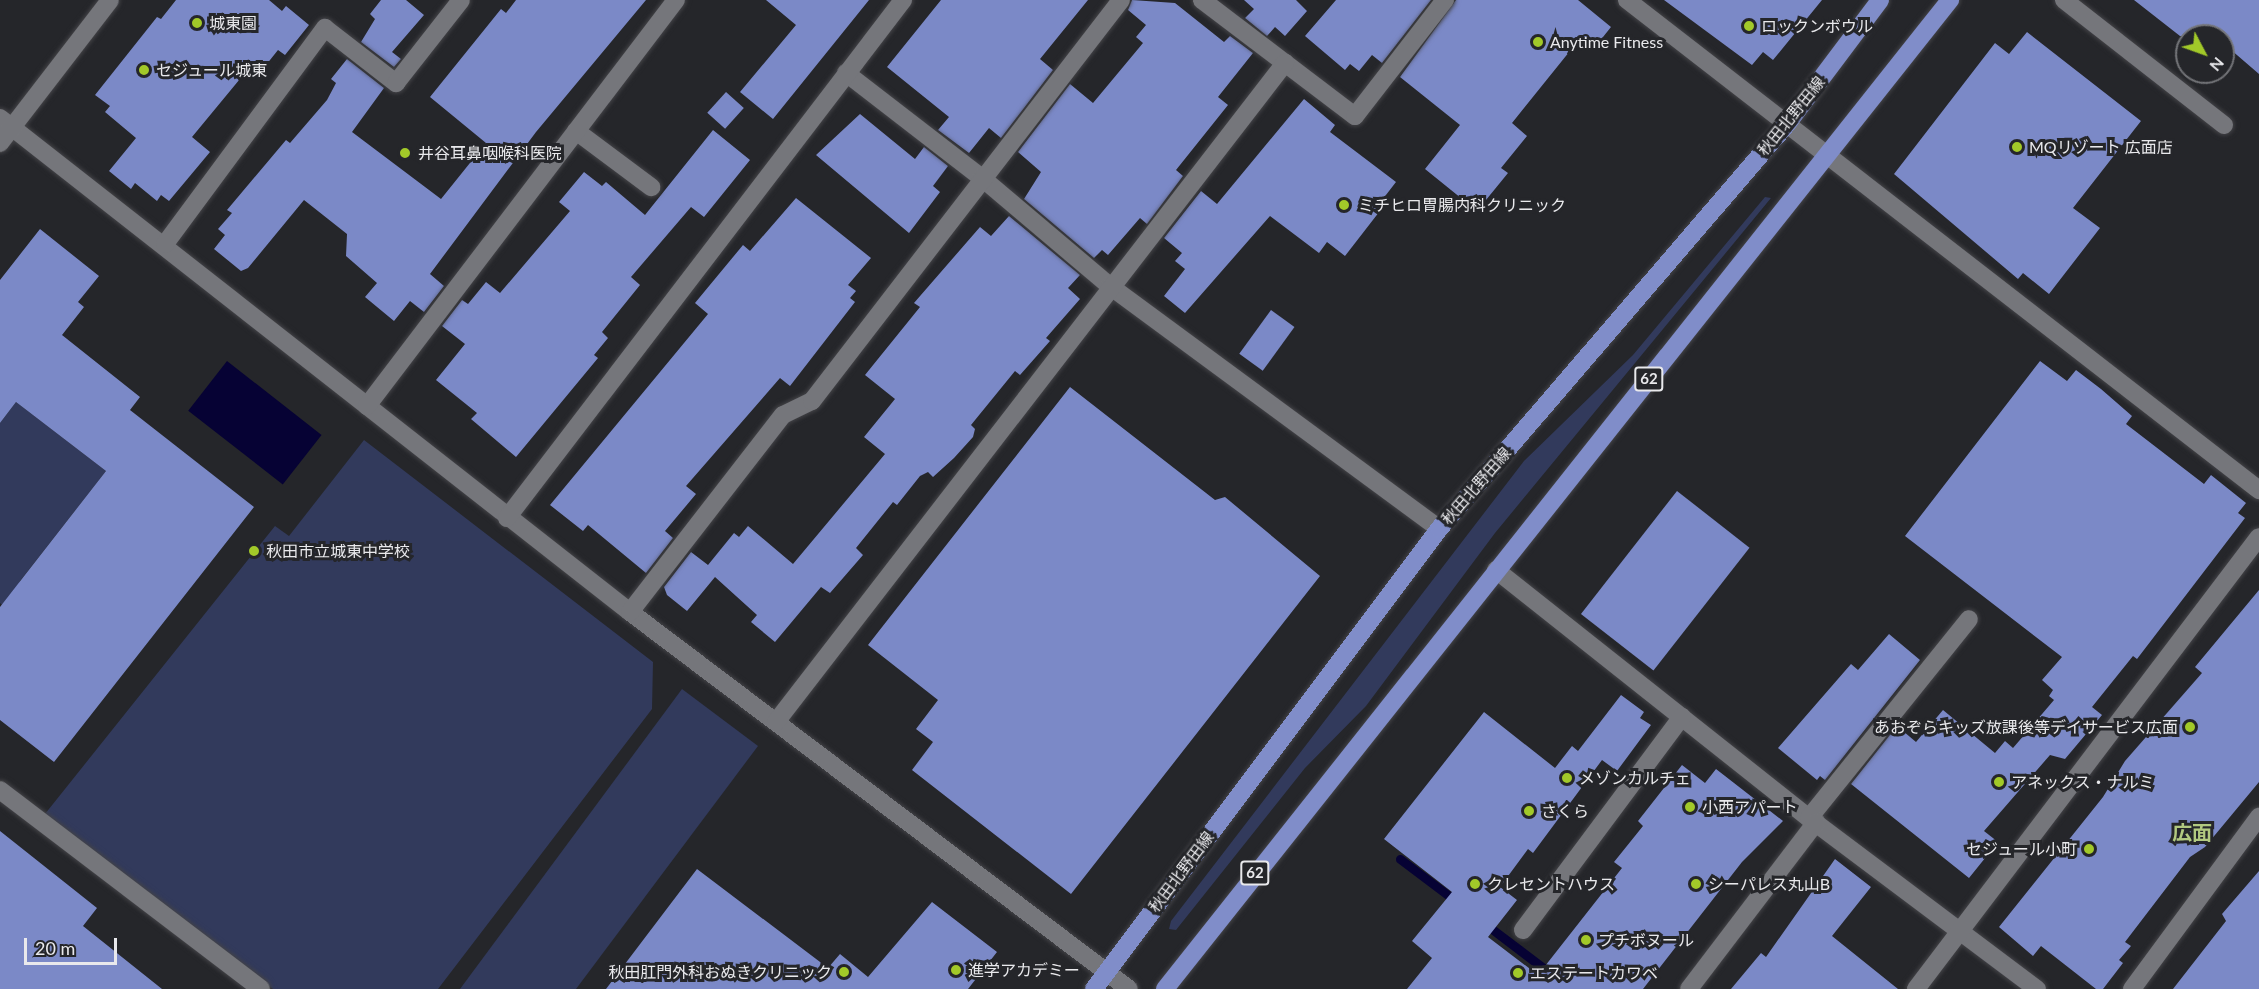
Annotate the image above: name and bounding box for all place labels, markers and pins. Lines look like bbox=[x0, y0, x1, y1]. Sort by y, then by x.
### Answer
place label: 城東園 bbox=[209, 13, 257, 33]
marker: 城東園 bbox=[190, 16, 204, 30]
place label: ロックンボウル bbox=[1761, 16, 1873, 36]
marker: ロックンボウル bbox=[1742, 19, 1756, 33]
place label: Anytime Fitness bbox=[1550, 32, 1663, 52]
marker: Anytime Fitness bbox=[1531, 35, 1545, 49]
place label: セジュール城東 bbox=[156, 60, 268, 80]
marker: セジュール城東 bbox=[137, 63, 151, 77]
place label: MQリゾート 広面店 bbox=[2029, 137, 2173, 157]
marker: MQリゾート 広面店 bbox=[2010, 140, 2024, 154]
place label: 井谷耳鼻咽喉科医院 bbox=[418, 143, 562, 163]
marker: 井谷耳鼻咽喉科医院 bbox=[396, 144, 414, 162]
place label: ミチヒロ胃腸内科クリニック bbox=[1358, 195, 1566, 215]
marker: ミチヒロ胃腸内科クリニック bbox=[1335, 196, 1353, 214]
place label: 秋田市立城東中学校 bbox=[266, 541, 410, 561]
marker: 秋田市立城東中学校 bbox=[247, 544, 261, 558]
place label: あおぞらキッズ放課後等デイサービス広面 bbox=[1874, 717, 2178, 737]
marker: あおぞらキッズ放課後等デイサービス広面 bbox=[2183, 720, 2197, 734]
place label: メゾンカルチェ bbox=[1579, 768, 1691, 788]
marker: メゾンカルチェ bbox=[1560, 771, 1574, 785]
place label: アネックス・ナルミ bbox=[2011, 772, 2155, 792]
marker: アネックス・ナルミ bbox=[1992, 775, 2006, 789]
place label: 小西アパート bbox=[1702, 797, 1798, 817]
marker: 小西アパート bbox=[1683, 800, 1697, 814]
place label: さくら bbox=[1541, 801, 1589, 821]
marker: さくら bbox=[1522, 804, 1536, 818]
place label: セジュール小町 bbox=[1965, 839, 2077, 859]
marker: セジュール小町 bbox=[2082, 842, 2096, 856]
place label: クレセントハウス bbox=[1487, 874, 1615, 894]
place label: シーパレス丸山B bbox=[1708, 874, 1830, 894]
marker: クレセントハウス bbox=[1468, 877, 1482, 891]
marker: シーパレス丸山B bbox=[1689, 877, 1703, 891]
place label: プチボヌール bbox=[1598, 930, 1694, 950]
marker: プチボヌール bbox=[1579, 933, 1593, 947]
place label: 進学アカデミー bbox=[968, 960, 1080, 980]
place label: 秋田肛門外科おぬきクリニック bbox=[608, 962, 832, 982]
marker: 進学アカデミー bbox=[949, 963, 963, 977]
place label: エステートカワベ bbox=[1530, 963, 1658, 983]
marker: 秋田肛門外科おぬきクリニック bbox=[837, 965, 851, 979]
marker: エステートカワベ bbox=[1511, 966, 1525, 980]

